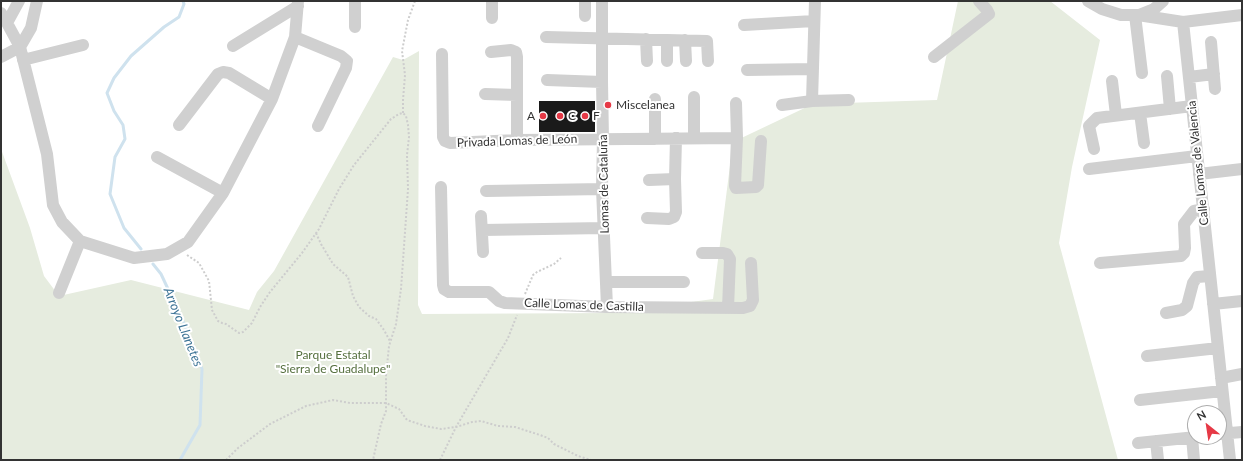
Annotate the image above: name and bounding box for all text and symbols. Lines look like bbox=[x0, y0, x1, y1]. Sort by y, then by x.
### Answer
place label: Miscelanea bbox=[616, 98, 675, 112]
marker: Miscelanea bbox=[603, 100, 613, 110]
street label: Calle Lomas de Valencia bbox=[1184, 100, 1212, 226]
place label: A bbox=[527, 109, 535, 123]
place label: C bbox=[568, 109, 576, 123]
place label: F bbox=[593, 109, 600, 123]
marker: A bbox=[538, 111, 548, 121]
marker: C bbox=[555, 111, 565, 121]
marker: F bbox=[580, 111, 590, 121]
street label: Privada Lomas de León bbox=[457, 132, 577, 150]
street label: Lomas de Cataluña bbox=[596, 134, 612, 234]
water label: Arroyo Llanetes bbox=[160, 285, 206, 369]
street label: Calle Lomas de Castilla bbox=[524, 296, 644, 314]
park label: Parque Estatal "Sierra de Guadalupe" bbox=[276, 348, 390, 376]
north arrow bbox=[1187, 405, 1227, 445]
text: N bbox=[1194, 407, 1208, 423]

